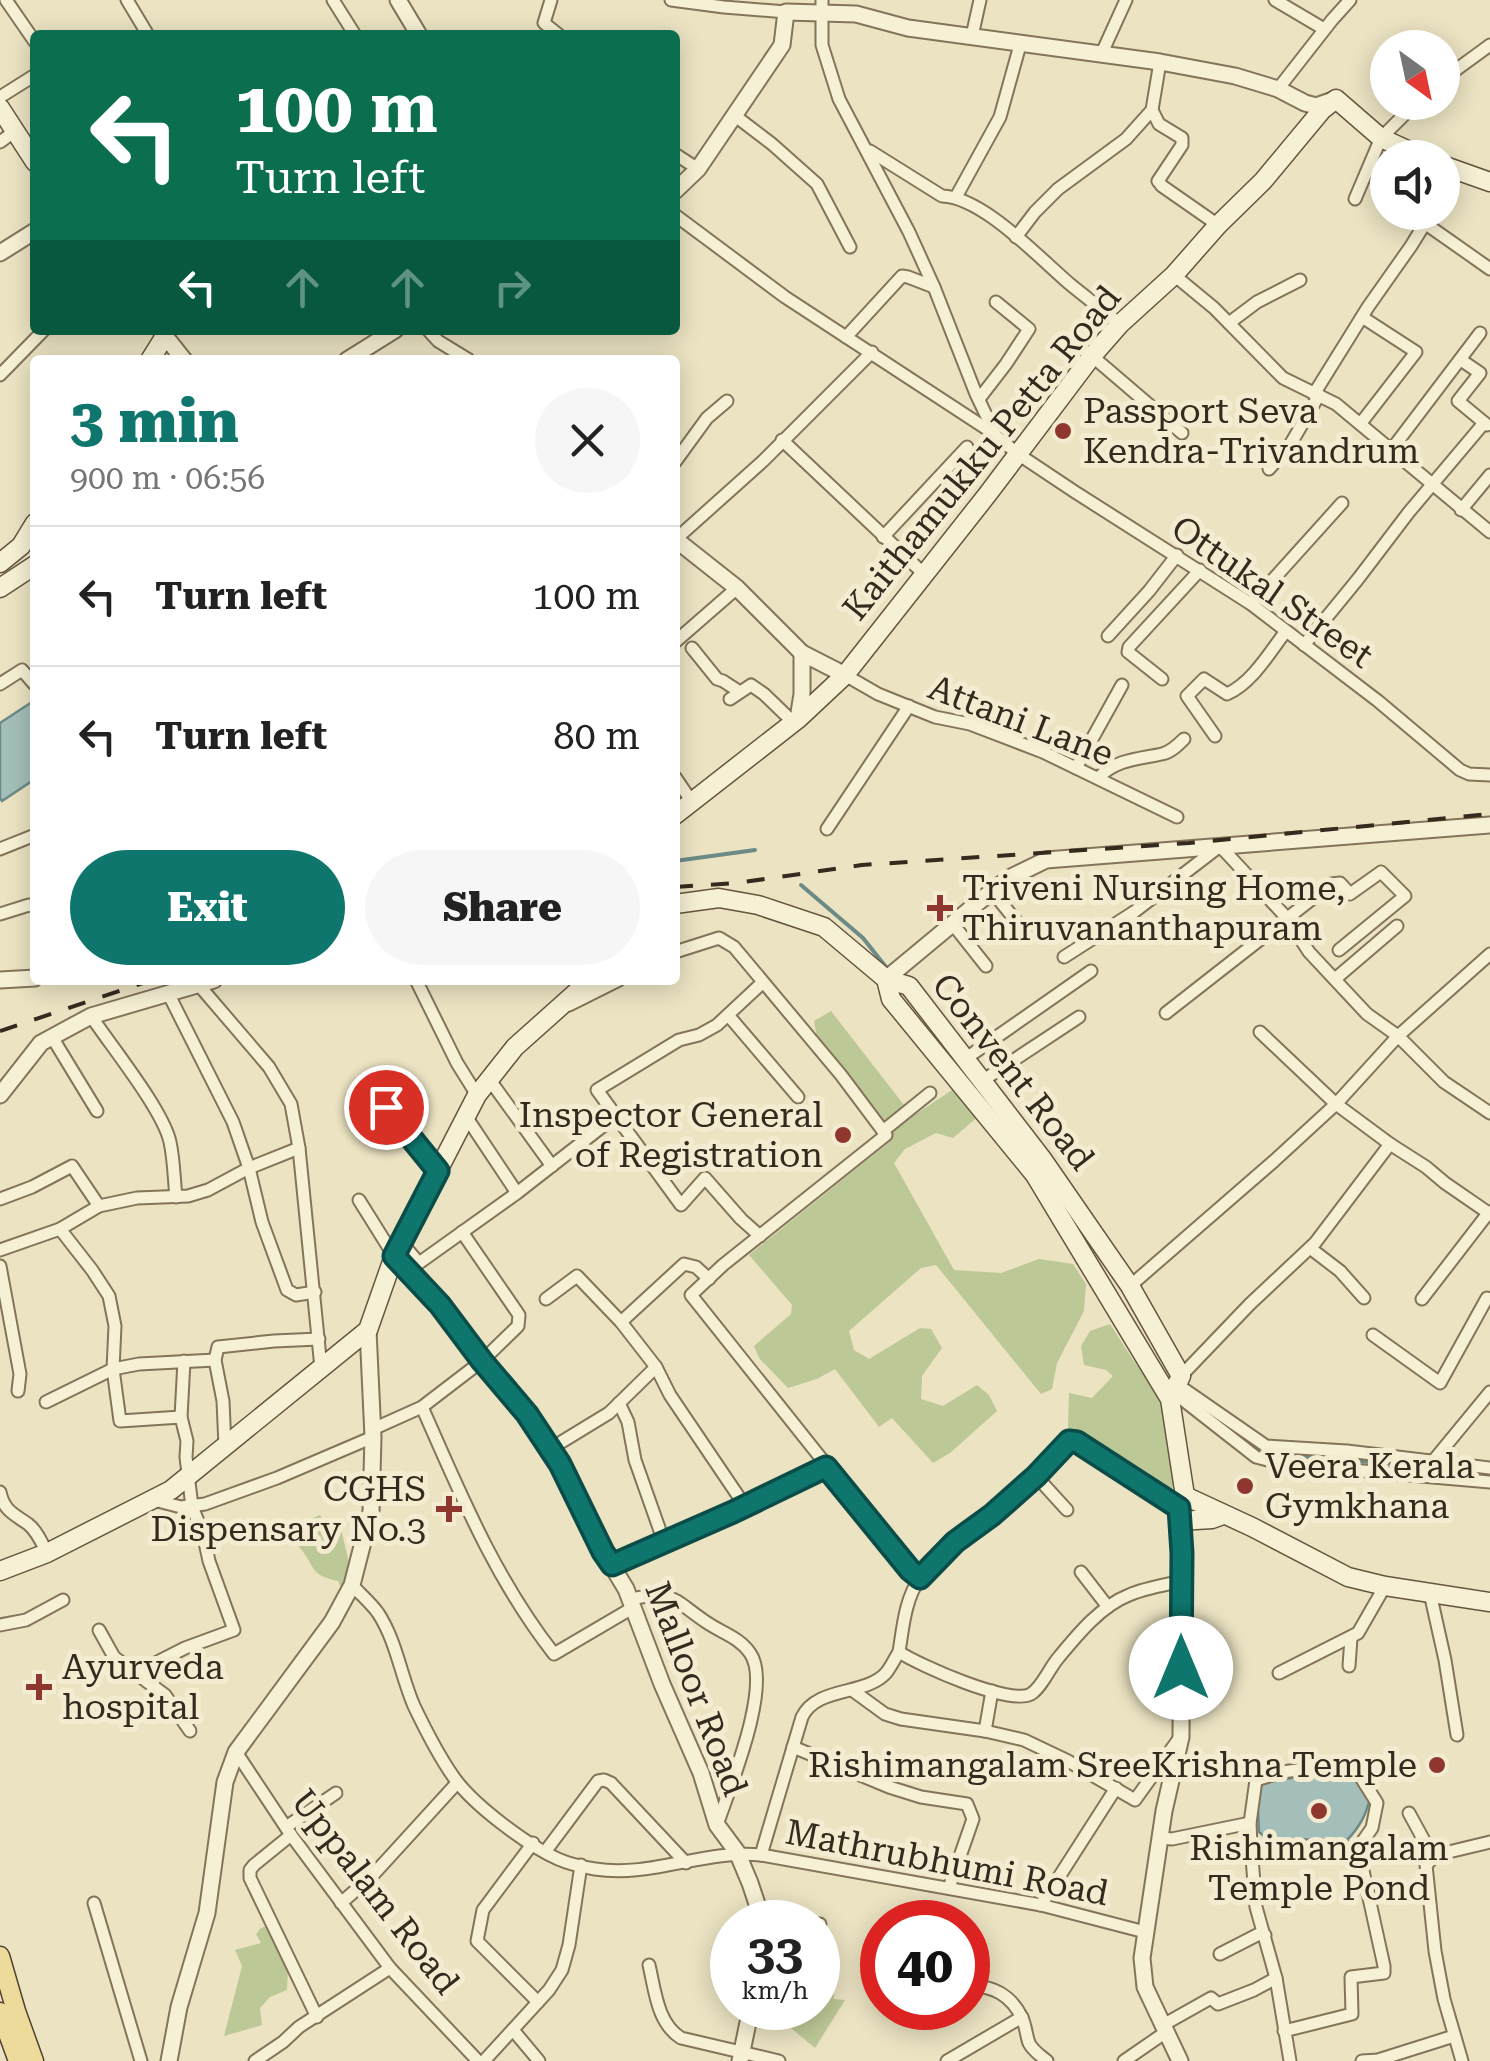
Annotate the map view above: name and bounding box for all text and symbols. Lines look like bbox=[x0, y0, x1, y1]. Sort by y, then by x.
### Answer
north arrow bbox=[1370, 30, 1460, 120]
map controls bbox=[1370, 30, 1460, 230]
text: 100 m bbox=[235, 67, 438, 149]
icon: left bbox=[70, 70, 200, 200]
button: sound bbox=[1370, 140, 1460, 230]
text: Turn left bbox=[235, 151, 425, 204]
icon: left bbox=[170, 260, 225, 315]
icon: ahead bbox=[275, 260, 330, 315]
icon: ahead bbox=[380, 260, 435, 315]
icon: right bbox=[485, 260, 540, 315]
street label: Kaithamukku Petta Road bbox=[835, 278, 1129, 628]
text: 3 min bbox=[70, 386, 239, 457]
button: close bbox=[535, 388, 640, 493]
place label: Passport Seva Kendra-Trivandrum bbox=[1083, 391, 1419, 472]
marker: Passport Seva Kendra-Trivandrum bbox=[1052, 420, 1074, 442]
text: 900 m · 06:56 bbox=[70, 459, 265, 497]
street label: Ottukal Street bbox=[1163, 507, 1381, 677]
icon: left bbox=[70, 569, 125, 624]
text: Turn left bbox=[155, 574, 327, 618]
text: 100 m bbox=[532, 574, 640, 618]
street label: Attani Lane bbox=[923, 667, 1119, 775]
icon: left bbox=[70, 709, 125, 764]
text: Turn left bbox=[155, 714, 327, 758]
text: 80 m bbox=[553, 714, 640, 758]
button: Exit bbox=[70, 850, 345, 965]
button: Share bbox=[365, 850, 640, 965]
place label: Triveni Nursing Home, Thiruvananthapuram bbox=[962, 868, 1345, 949]
marker: Triveni Nursing Home, Thiruvananthapuram bbox=[927, 895, 953, 921]
street label: Convent Road bbox=[924, 966, 1102, 1178]
pin bbox=[344, 1065, 429, 1150]
icon: arrive bbox=[359, 1080, 414, 1135]
place label: Inspector General of Registration bbox=[519, 1095, 823, 1176]
marker: Inspector General of Registration bbox=[832, 1124, 854, 1146]
place label: Veera Kerala Gymkhana bbox=[1265, 1446, 1475, 1527]
place label: CGHS Dispensary No.3 bbox=[150, 1469, 426, 1550]
marker: Veera Kerala Gymkhana bbox=[1234, 1475, 1256, 1497]
marker: CGHS Dispensary No.3 bbox=[436, 1496, 462, 1522]
street label: Malloor Road bbox=[636, 1576, 756, 1802]
position arrow bbox=[1129, 1616, 1233, 1720]
place label: Ayurveda hospital bbox=[62, 1647, 224, 1728]
marker: Ayurveda hospital bbox=[26, 1674, 52, 1700]
place label: Rishimangalam SreeKrishna Temple bbox=[808, 1745, 1417, 1786]
marker: Rishimangalam SreeKrishna Temple bbox=[1426, 1754, 1448, 1776]
street label: Uppalam Road bbox=[282, 1782, 468, 2002]
marker: Rishimangalam Temple Pond bbox=[1308, 1800, 1330, 1822]
street label: Mathrubhumi Road bbox=[782, 1812, 1112, 1914]
place label: Rishimangalam Temple Pond bbox=[1189, 1828, 1449, 1909]
speed limit sign: 40 bbox=[860, 1900, 990, 2030]
text: 33 bbox=[747, 1924, 803, 1982]
text: km/h bbox=[742, 1976, 808, 2005]

